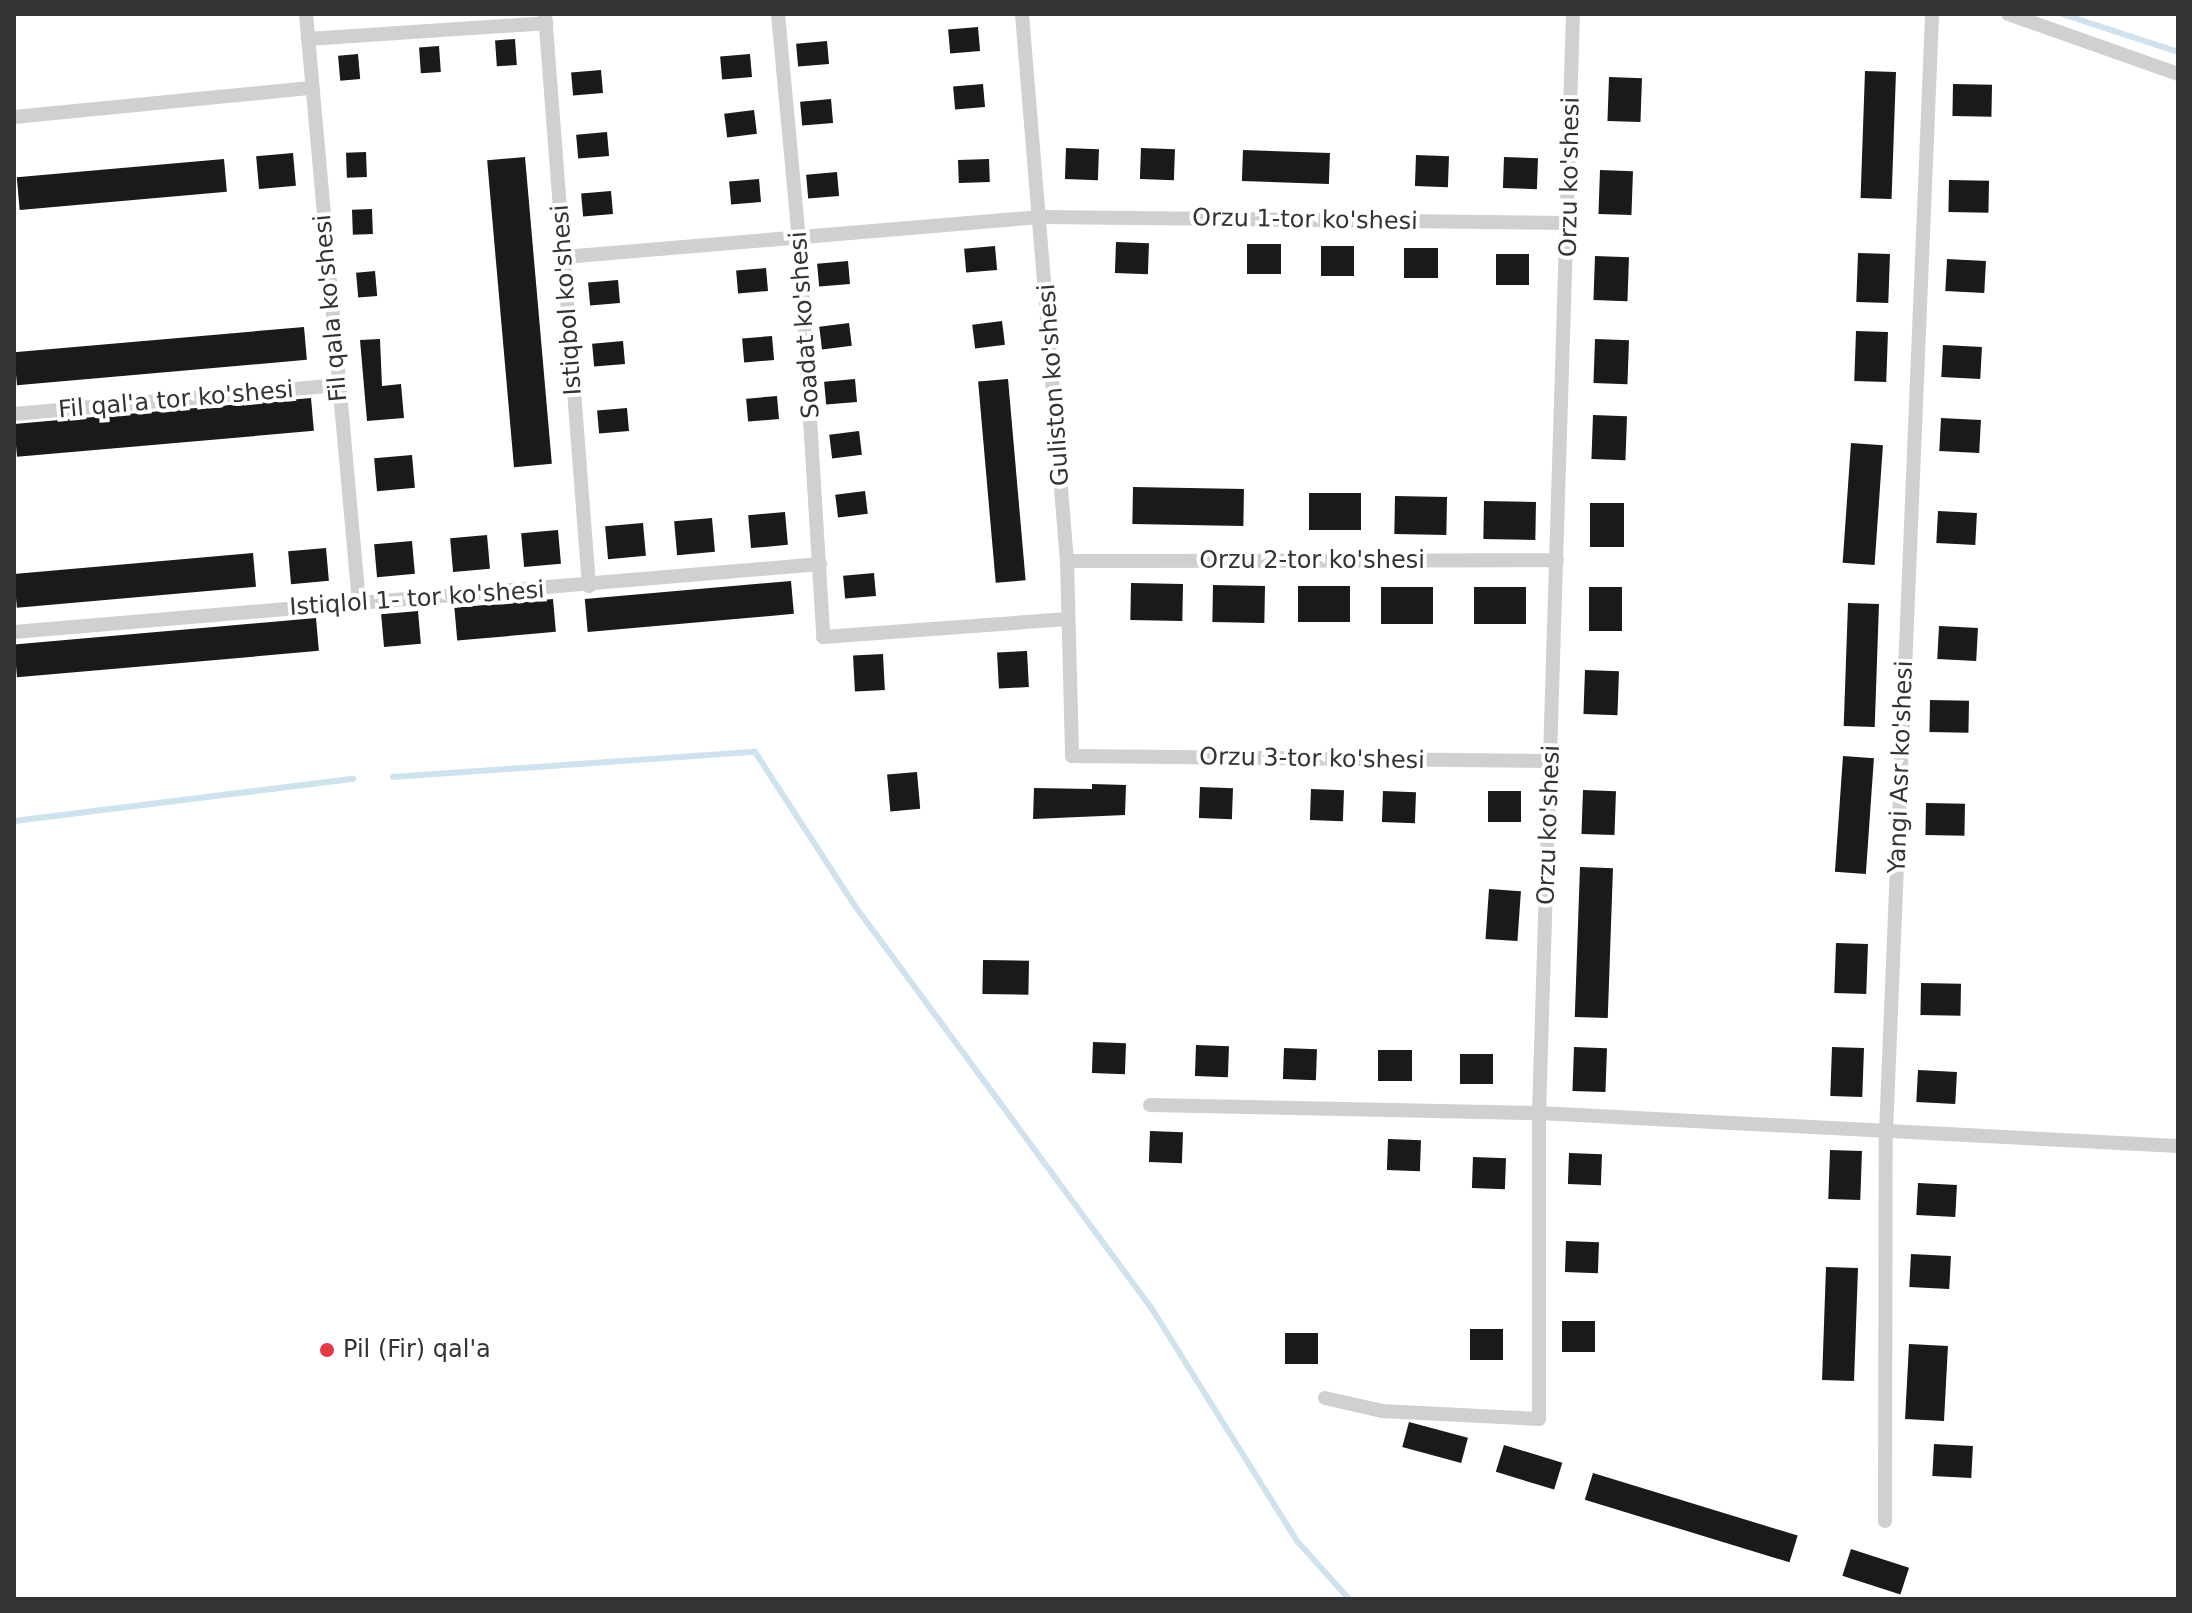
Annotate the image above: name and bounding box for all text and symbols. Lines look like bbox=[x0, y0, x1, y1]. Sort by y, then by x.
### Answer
street label: Orzu ko'shesi bbox=[1554, 97, 1586, 257]
street label: Istiqbol ko'shesi bbox=[546, 204, 588, 396]
street label: Orzu 1-tor ko'shesi bbox=[1192, 204, 1418, 236]
street label: Fil qala ko'shesi bbox=[308, 213, 354, 403]
street label: Soadat ko'shesi bbox=[784, 230, 826, 420]
street label: Guliston ko'shesi bbox=[1033, 283, 1075, 487]
street label: Fil qal'a tor ko'shesi bbox=[57, 375, 295, 425]
street label: Orzu 2-tor ko'shesi bbox=[1199, 547, 1425, 575]
street label: Istiqlol 1- tor ko'shesi bbox=[288, 576, 546, 622]
street label: Yangi Asr ko'shesi bbox=[1883, 660, 1919, 874]
street label: Orzu 3-tor ko'shesi bbox=[1199, 743, 1425, 775]
street label: Orzu ko'shesi bbox=[1532, 744, 1566, 906]
place label: Pil (Fir) qal'a bbox=[343, 1336, 491, 1364]
marker: Pil (Fir) qal'a bbox=[318, 1341, 336, 1359]

